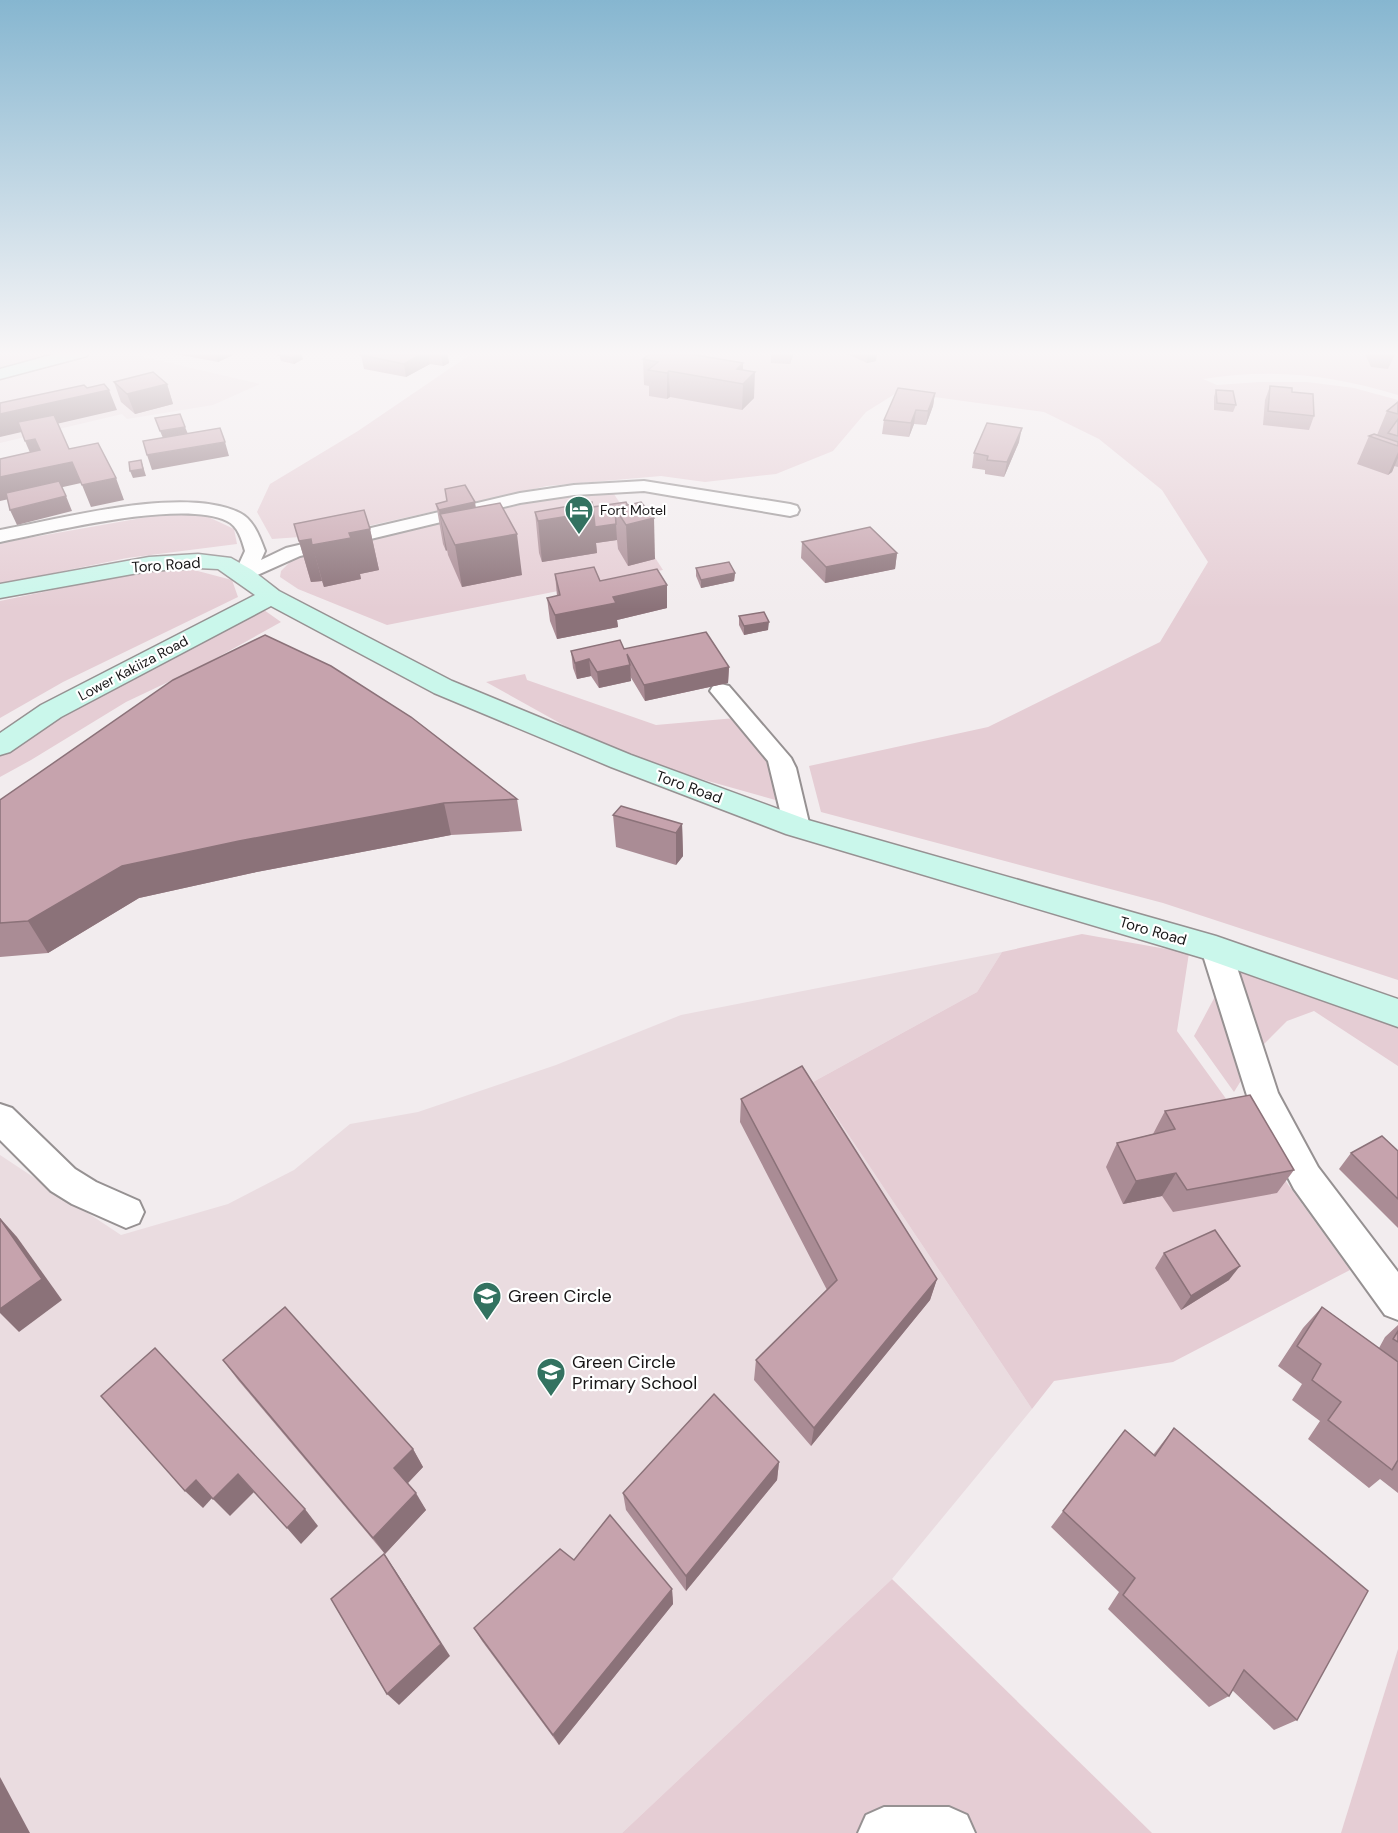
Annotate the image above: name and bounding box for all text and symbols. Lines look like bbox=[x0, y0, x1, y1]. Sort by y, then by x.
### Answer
hotel icon: Fort Motel bbox=[563, 494, 595, 536]
place label: Fort Motel bbox=[600, 501, 666, 519]
street label: Toro Road bbox=[131, 553, 201, 577]
street label: Lower Kakiiza Road bbox=[75, 631, 191, 705]
street label: Toro Road bbox=[653, 766, 725, 808]
street label: Toro Road bbox=[1117, 912, 1189, 950]
school or university icon: Green Circle bbox=[471, 1280, 503, 1322]
place label: Green Circle bbox=[508, 1284, 612, 1308]
place label: Green Circle Primary School bbox=[572, 1350, 697, 1395]
school or university icon: Green Circle Primary School bbox=[535, 1356, 567, 1398]

